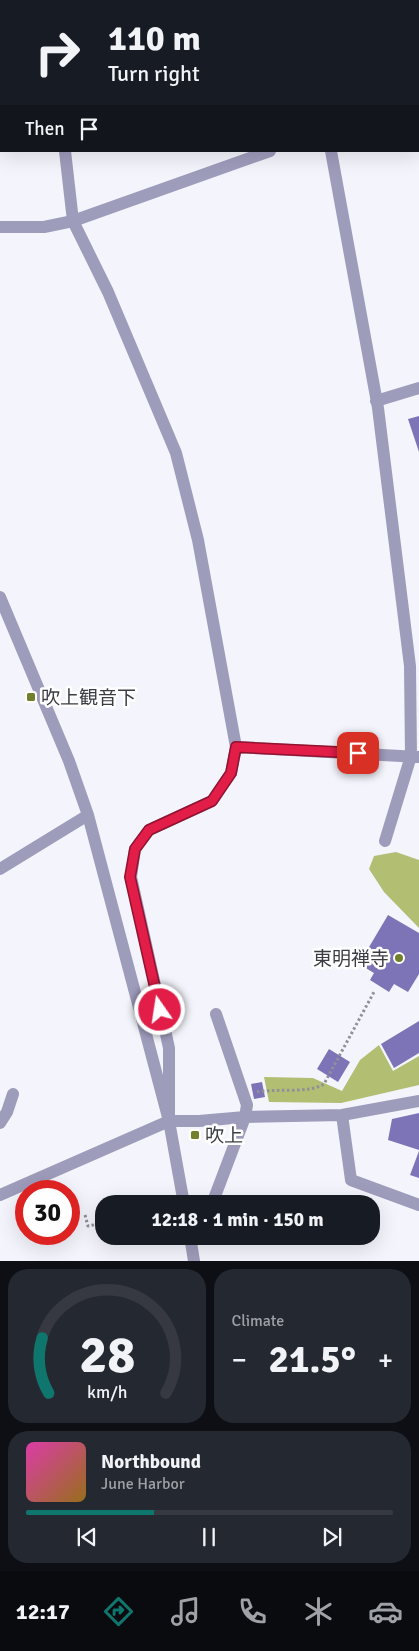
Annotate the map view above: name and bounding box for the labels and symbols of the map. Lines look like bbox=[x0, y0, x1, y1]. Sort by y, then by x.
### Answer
place label: 吹上観音下 bbox=[41, 686, 136, 710]
marker: 吹上観音下 bbox=[25, 691, 37, 703]
pin bbox=[337, 732, 379, 774]
place label: 東明禅寺 bbox=[313, 947, 389, 971]
marker: 東明禅寺 bbox=[393, 952, 405, 964]
position arrow bbox=[133, 983, 185, 1035]
place label: 吹上 bbox=[205, 1124, 243, 1148]
marker: 吹上 bbox=[189, 1129, 201, 1141]
speed limit sign: 30 bbox=[15, 1180, 80, 1245]

